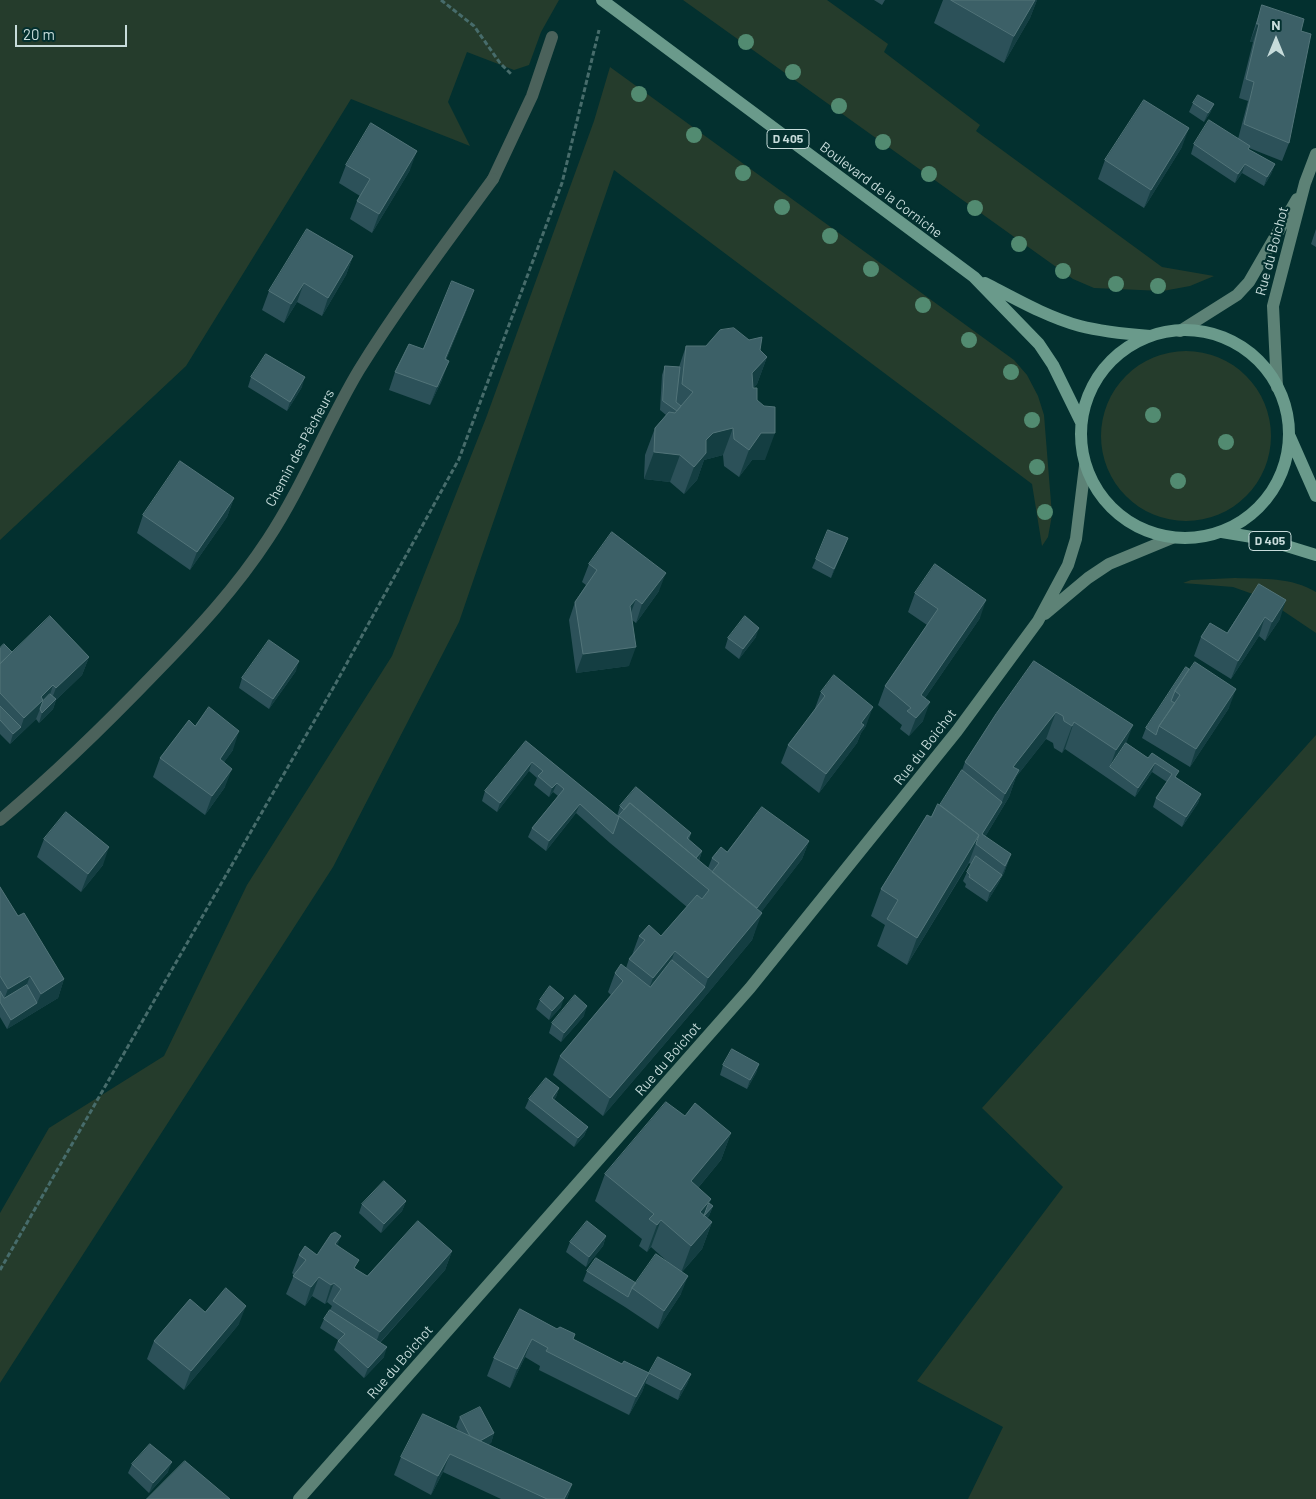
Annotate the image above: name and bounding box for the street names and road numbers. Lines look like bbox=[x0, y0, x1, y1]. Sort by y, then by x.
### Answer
road number: D 405 bbox=[767, 130, 809, 148]
street label: Boulevard de la Corniche bbox=[816, 138, 946, 242]
street label: Rue du Boichot bbox=[1252, 205, 1292, 297]
street label: Chemin des Pêcheurs bbox=[262, 386, 338, 510]
road number: D 405 bbox=[1249, 532, 1291, 550]
street label: Rue du Boichot bbox=[890, 706, 960, 788]
street label: Rue du Boichot bbox=[632, 1019, 704, 1099]
street label: Rue du Boichot bbox=[364, 1322, 436, 1402]

